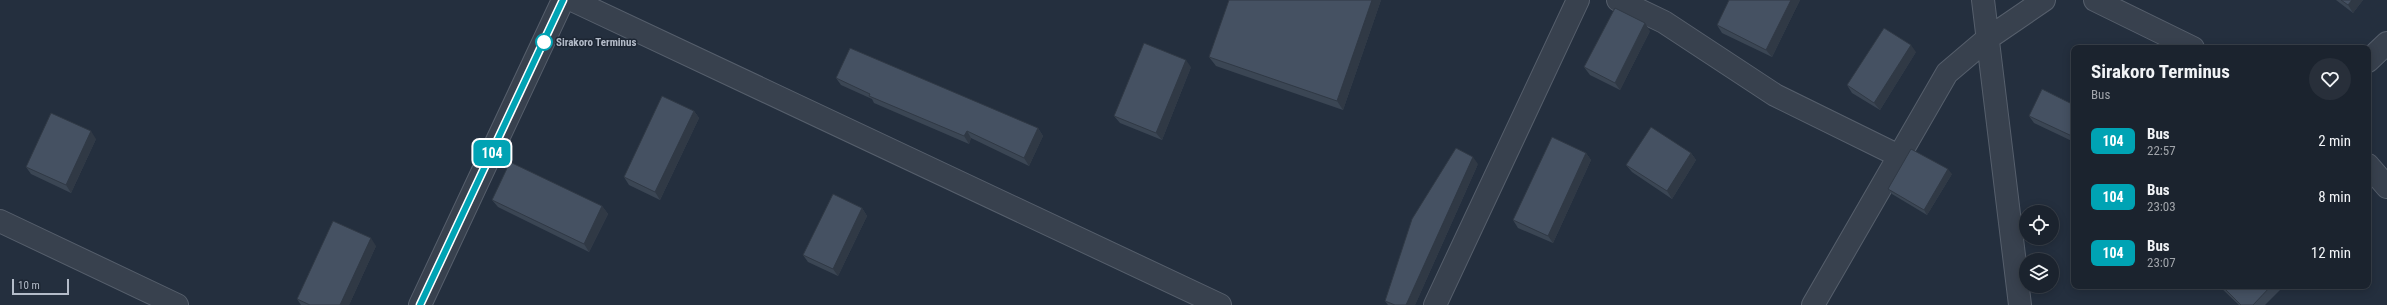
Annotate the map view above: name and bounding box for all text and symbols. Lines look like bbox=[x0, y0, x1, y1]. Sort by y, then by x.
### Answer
marker: Sirakoro Terminus bbox=[535, 33, 553, 51]
place label: Sirakoro Terminus bbox=[556, 36, 636, 49]
button: heart bbox=[2309, 58, 2351, 100]
text: Sirakoro Terminus bbox=[2091, 60, 2230, 83]
text: Bus bbox=[2091, 87, 2110, 102]
text: Bus bbox=[2147, 125, 2170, 143]
text: 2 min bbox=[2318, 132, 2351, 150]
text: 104 bbox=[2102, 133, 2124, 149]
line badge: 104 bbox=[469, 140, 515, 166]
text: 22:57 bbox=[2147, 143, 2176, 158]
text: 104 bbox=[481, 145, 503, 161]
text: Bus bbox=[2147, 181, 2170, 199]
text: 8 min bbox=[2318, 188, 2351, 206]
text: 104 bbox=[2102, 189, 2124, 205]
text: 23:03 bbox=[2147, 199, 2176, 214]
map controls bbox=[2019, 205, 2059, 293]
button: locate bbox=[2019, 205, 2059, 245]
text: Bus bbox=[2147, 237, 2170, 255]
text: 12 min bbox=[2311, 244, 2351, 262]
text: 104 bbox=[2102, 245, 2124, 261]
button: layers bbox=[2019, 253, 2059, 293]
text: 23:07 bbox=[2147, 255, 2176, 270]
scale bar bbox=[12, 277, 69, 296]
text: 10 m bbox=[18, 279, 40, 292]

